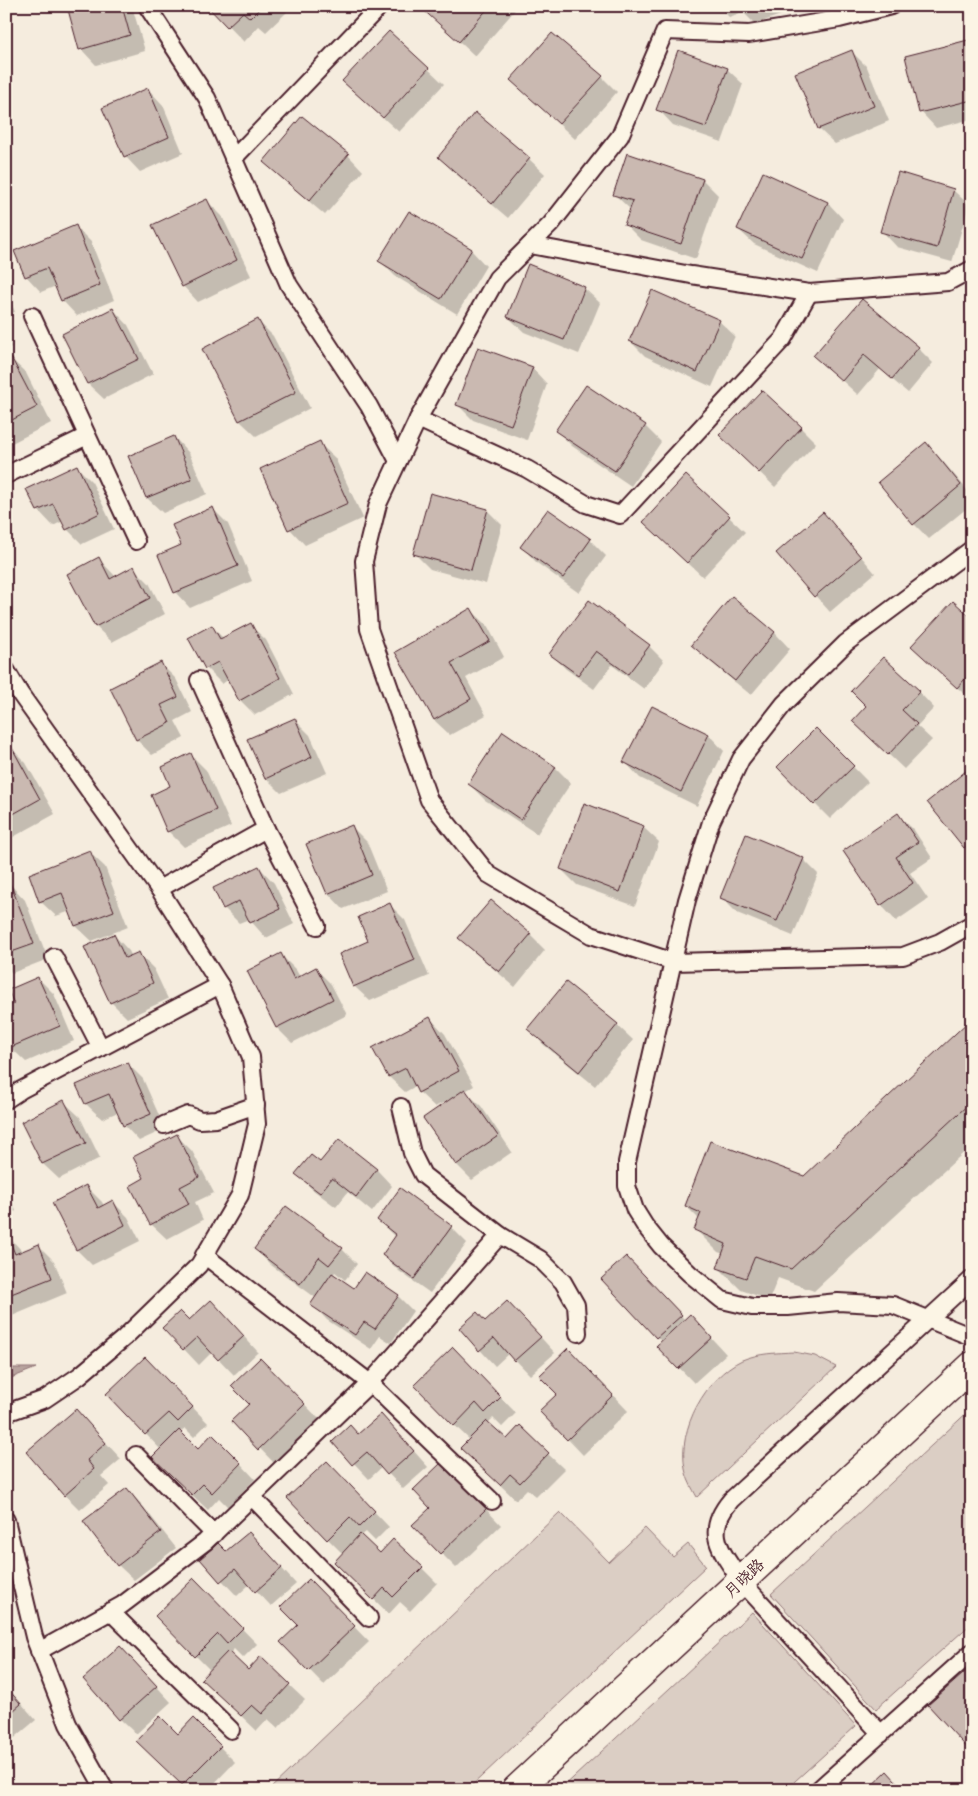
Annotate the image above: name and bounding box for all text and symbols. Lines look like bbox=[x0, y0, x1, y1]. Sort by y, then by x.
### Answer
street label: 月晓路 bbox=[717, 1551, 771, 1605]

